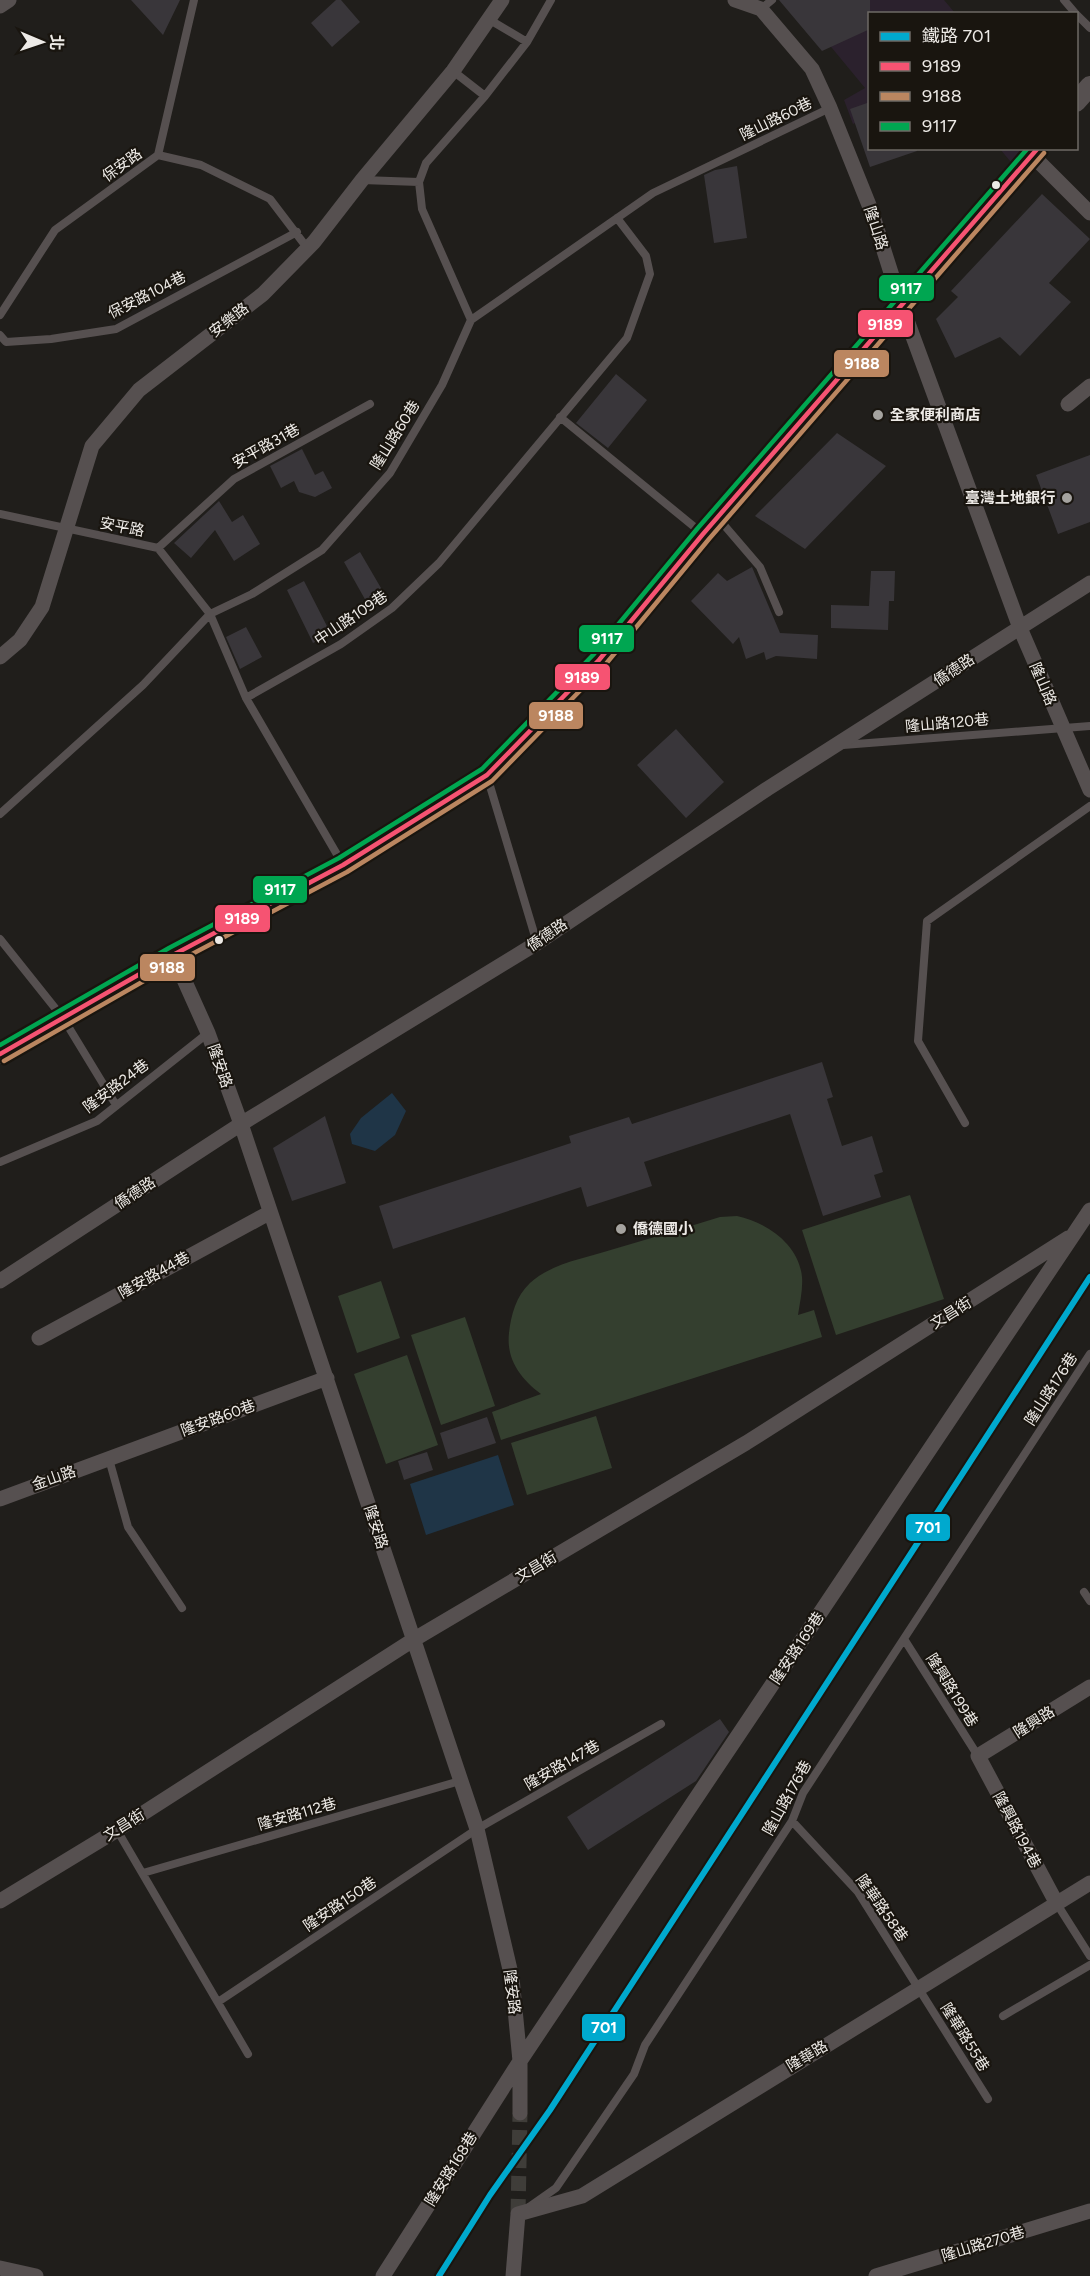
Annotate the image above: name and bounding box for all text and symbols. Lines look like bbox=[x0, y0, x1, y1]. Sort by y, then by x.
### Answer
north arrow bbox=[12, 12, 72, 72]
legend bbox=[868, 12, 1078, 150]
text: 鐵路 701 bbox=[922, 25, 991, 47]
text: 北 bbox=[47, 34, 66, 51]
text: 9189 bbox=[922, 55, 961, 77]
text: 9188 bbox=[922, 85, 962, 107]
street label: 隆山路60巷 bbox=[737, 94, 815, 144]
text: 9117 bbox=[922, 115, 957, 137]
street label: 保安路 bbox=[99, 144, 145, 186]
unlabelled marker bbox=[990, 179, 1002, 191]
street label: 隆山路 bbox=[860, 204, 892, 252]
street label: 保安路104巷 bbox=[105, 268, 189, 322]
line badge: 9117 bbox=[878, 274, 935, 302]
text: 9117 bbox=[890, 279, 922, 298]
street label: 安樂路 bbox=[206, 299, 252, 341]
line badge: 9189 bbox=[857, 309, 914, 338]
text: 9189 bbox=[867, 315, 903, 334]
line badge: 9188 bbox=[833, 349, 890, 378]
text: 9188 bbox=[844, 354, 880, 373]
street label: 隆山路60巷 bbox=[367, 397, 423, 473]
place label: 全家便利商店 bbox=[890, 406, 980, 424]
marker: 全家便利商店 bbox=[871, 408, 885, 422]
street label: 安平路31巷 bbox=[229, 420, 303, 472]
place label: 臺灣土地銀行 bbox=[965, 489, 1055, 507]
marker: 臺灣土地銀行 bbox=[1060, 491, 1074, 505]
street label: 安平路 bbox=[98, 514, 146, 540]
street label: 中山路109巷 bbox=[311, 587, 391, 649]
line badge: 9117 bbox=[578, 624, 635, 653]
text: 9117 bbox=[591, 629, 623, 648]
street label: 僑德路 bbox=[930, 650, 978, 690]
street label: 隆山路 bbox=[1026, 660, 1060, 708]
line badge: 9189 bbox=[554, 663, 611, 691]
text: 9189 bbox=[564, 668, 600, 687]
line badge: 9188 bbox=[528, 701, 584, 730]
text: 9188 bbox=[538, 706, 574, 725]
street label: 隆山路120巷 bbox=[904, 710, 990, 736]
line badge: 9117 bbox=[252, 875, 308, 904]
text: 9117 bbox=[264, 880, 296, 899]
line badge: 9189 bbox=[214, 904, 271, 933]
text: 9189 bbox=[224, 909, 260, 928]
street label: 僑德路 bbox=[523, 915, 571, 955]
unlabelled marker bbox=[213, 934, 225, 946]
line badge: 9188 bbox=[139, 953, 196, 982]
text: 9188 bbox=[149, 958, 185, 977]
street label: 隆安路 bbox=[204, 1042, 236, 1090]
street label: 隆安路24巷 bbox=[80, 1055, 152, 1117]
street label: 僑德路 bbox=[111, 1173, 159, 1213]
place label: 僑德國小 bbox=[633, 1220, 694, 1238]
marker: 僑德國小 bbox=[614, 1222, 628, 1236]
street label: 隆安路44巷 bbox=[115, 1248, 193, 1302]
street label: 文昌街 bbox=[927, 1293, 975, 1333]
street label: 隆山路176巷 bbox=[1021, 1349, 1081, 1429]
street label: 隆安路60巷 bbox=[178, 1396, 258, 1440]
street label: 金山路 bbox=[30, 1462, 78, 1494]
street label: 隆安路 bbox=[360, 1503, 392, 1551]
line badge: 701 bbox=[905, 1513, 951, 1542]
text: 701 bbox=[915, 1518, 941, 1537]
street label: 文昌街 bbox=[512, 1548, 560, 1586]
street label: 隆安路169巷 bbox=[766, 1608, 828, 1688]
street label: 隆興路199巷 bbox=[922, 1650, 982, 1730]
street label: 隆興路 bbox=[1010, 1702, 1058, 1742]
street label: 隆安路147巷 bbox=[521, 1736, 603, 1794]
street label: 隆山路176巷 bbox=[759, 1757, 815, 1839]
street label: 隆興路194巷 bbox=[989, 1789, 1045, 1871]
street label: 隆安路112巷 bbox=[256, 1794, 338, 1834]
street label: 文昌街 bbox=[100, 1805, 148, 1845]
street label: 隆華路58巷 bbox=[852, 1871, 912, 1945]
street label: 隆安路150巷 bbox=[300, 1873, 380, 1935]
street label: 隆安路 bbox=[500, 1969, 524, 2015]
street label: 隆華路55巷 bbox=[937, 1999, 993, 2075]
line badge: 701 bbox=[581, 2013, 626, 2042]
text: 701 bbox=[591, 2018, 617, 2037]
street label: 隆華路 bbox=[783, 2037, 831, 2075]
street label: 隆安路168巷 bbox=[421, 2129, 481, 2209]
street label: 隆山路270巷 bbox=[939, 2223, 1027, 2265]

